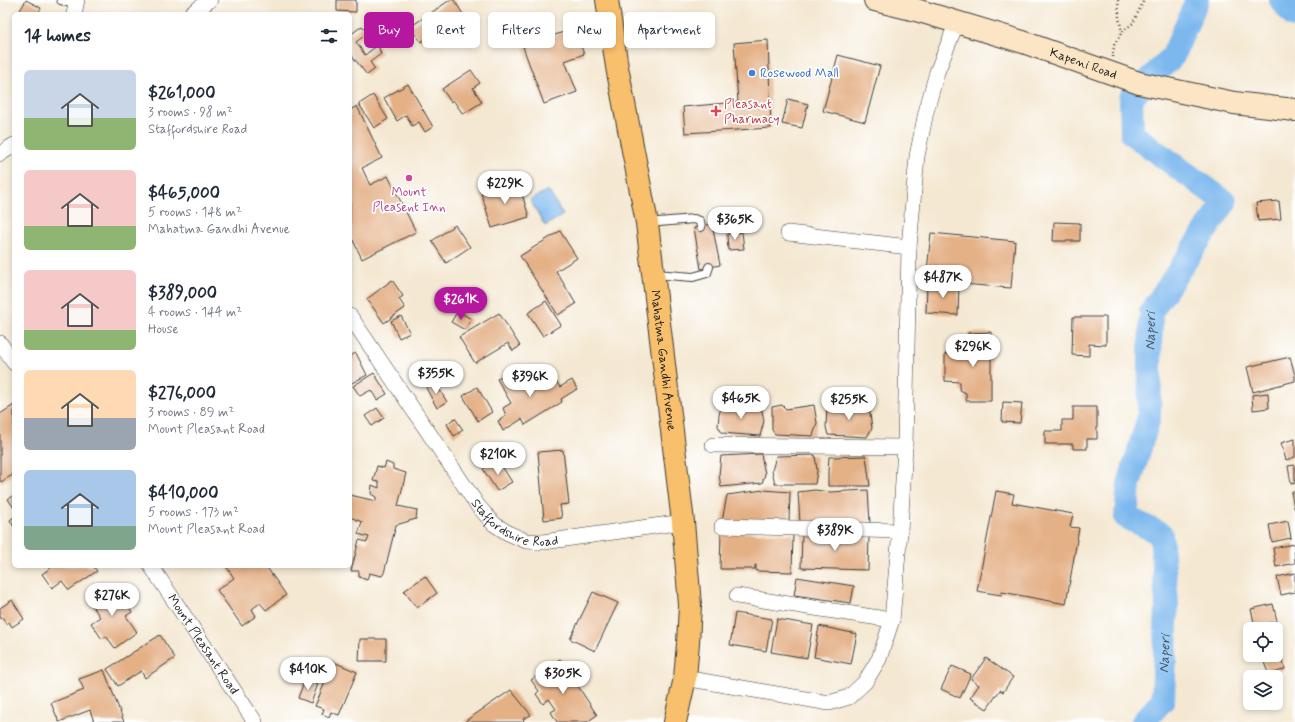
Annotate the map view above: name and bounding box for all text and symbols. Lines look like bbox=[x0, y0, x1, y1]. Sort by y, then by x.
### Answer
chip: Buy bbox=[364, 12, 414, 48]
chip: Rent bbox=[422, 12, 480, 48]
chip: Filters bbox=[488, 12, 555, 48]
chip: New bbox=[563, 12, 616, 48]
chip: Apartment bbox=[624, 12, 715, 48]
text: 14 homes bbox=[24, 25, 91, 47]
icon: filters bbox=[318, 25, 340, 47]
street label: Kapeni Road bbox=[1048, 44, 1119, 83]
place label: Rosewood Mall bbox=[760, 65, 839, 82]
marker: Rosewood Mall bbox=[747, 68, 757, 78]
text: $261,000 bbox=[148, 82, 215, 104]
icon: home bbox=[56, 86, 104, 134]
place label: Pleasant Pharmacy bbox=[724, 96, 780, 128]
text: 3 rooms · 98 m² bbox=[148, 104, 233, 121]
marker: Pleasant Pharmacy bbox=[711, 106, 721, 116]
text: Staffordshire Road bbox=[148, 121, 247, 138]
pin: $229K bbox=[477, 171, 533, 205]
marker: Mount Pleasent Inn bbox=[404, 173, 414, 183]
text: $229K bbox=[487, 175, 523, 192]
text: $465,000 bbox=[148, 182, 220, 204]
place label: Mount Pleasent Inn bbox=[372, 184, 446, 216]
icon: home bbox=[56, 186, 104, 234]
text: 5 rooms · 148 m² bbox=[148, 204, 242, 221]
pin: $365K bbox=[707, 207, 763, 241]
text: $365K bbox=[716, 211, 754, 228]
text: Mahatma Gandhi Avenue bbox=[148, 221, 290, 238]
pin: $487K bbox=[915, 265, 971, 299]
text: $487K bbox=[924, 269, 962, 286]
text: $389,000 bbox=[148, 282, 217, 304]
icon: home bbox=[56, 286, 104, 334]
pin: $261K bbox=[433, 287, 489, 321]
street label: Mahatma Gandhi Avenue bbox=[647, 289, 680, 432]
text: $261K bbox=[443, 291, 479, 308]
text: 4 rooms · 144 m² bbox=[148, 304, 242, 321]
water label: Naperi bbox=[1141, 310, 1160, 351]
text: House bbox=[148, 321, 179, 338]
pin: $296K bbox=[945, 334, 1001, 368]
text: $296K bbox=[954, 338, 992, 355]
pin: $355K bbox=[408, 361, 464, 395]
pin: $396K bbox=[502, 364, 558, 398]
text: $355K bbox=[418, 365, 454, 382]
text: $396K bbox=[512, 368, 548, 385]
text: $276,000 bbox=[148, 382, 216, 404]
icon: home bbox=[56, 386, 104, 434]
pin: $465K bbox=[713, 386, 769, 420]
pin: $255K bbox=[821, 387, 877, 421]
text: $465K bbox=[722, 390, 760, 407]
text: $255K bbox=[830, 391, 868, 408]
text: 3 rooms · 89 m² bbox=[148, 404, 234, 421]
text: Mount Pleasant Road bbox=[148, 421, 265, 438]
pin: $210K bbox=[470, 442, 526, 476]
text: $210K bbox=[480, 446, 516, 463]
text: $410,000 bbox=[148, 482, 219, 504]
icon: home bbox=[56, 486, 104, 534]
street label: Staffordshire Road bbox=[467, 496, 559, 551]
text: 5 rooms · 173 m² bbox=[148, 504, 239, 521]
pin: $389K bbox=[807, 518, 863, 552]
text: Mount Pleasant Road bbox=[148, 521, 265, 538]
text: $389K bbox=[817, 522, 853, 539]
pin: $276K bbox=[84, 583, 140, 617]
text: $276K bbox=[94, 587, 130, 604]
street label: Mount Pleasant Road bbox=[164, 591, 243, 698]
map controls bbox=[1243, 622, 1283, 710]
button: locate bbox=[1243, 622, 1283, 662]
water label: Naperi bbox=[1155, 632, 1175, 674]
pin: $410K bbox=[280, 657, 336, 691]
text: $410K bbox=[289, 661, 327, 678]
pin: $305K bbox=[535, 661, 591, 695]
text: $305K bbox=[544, 665, 582, 682]
button: layers bbox=[1243, 670, 1283, 710]

